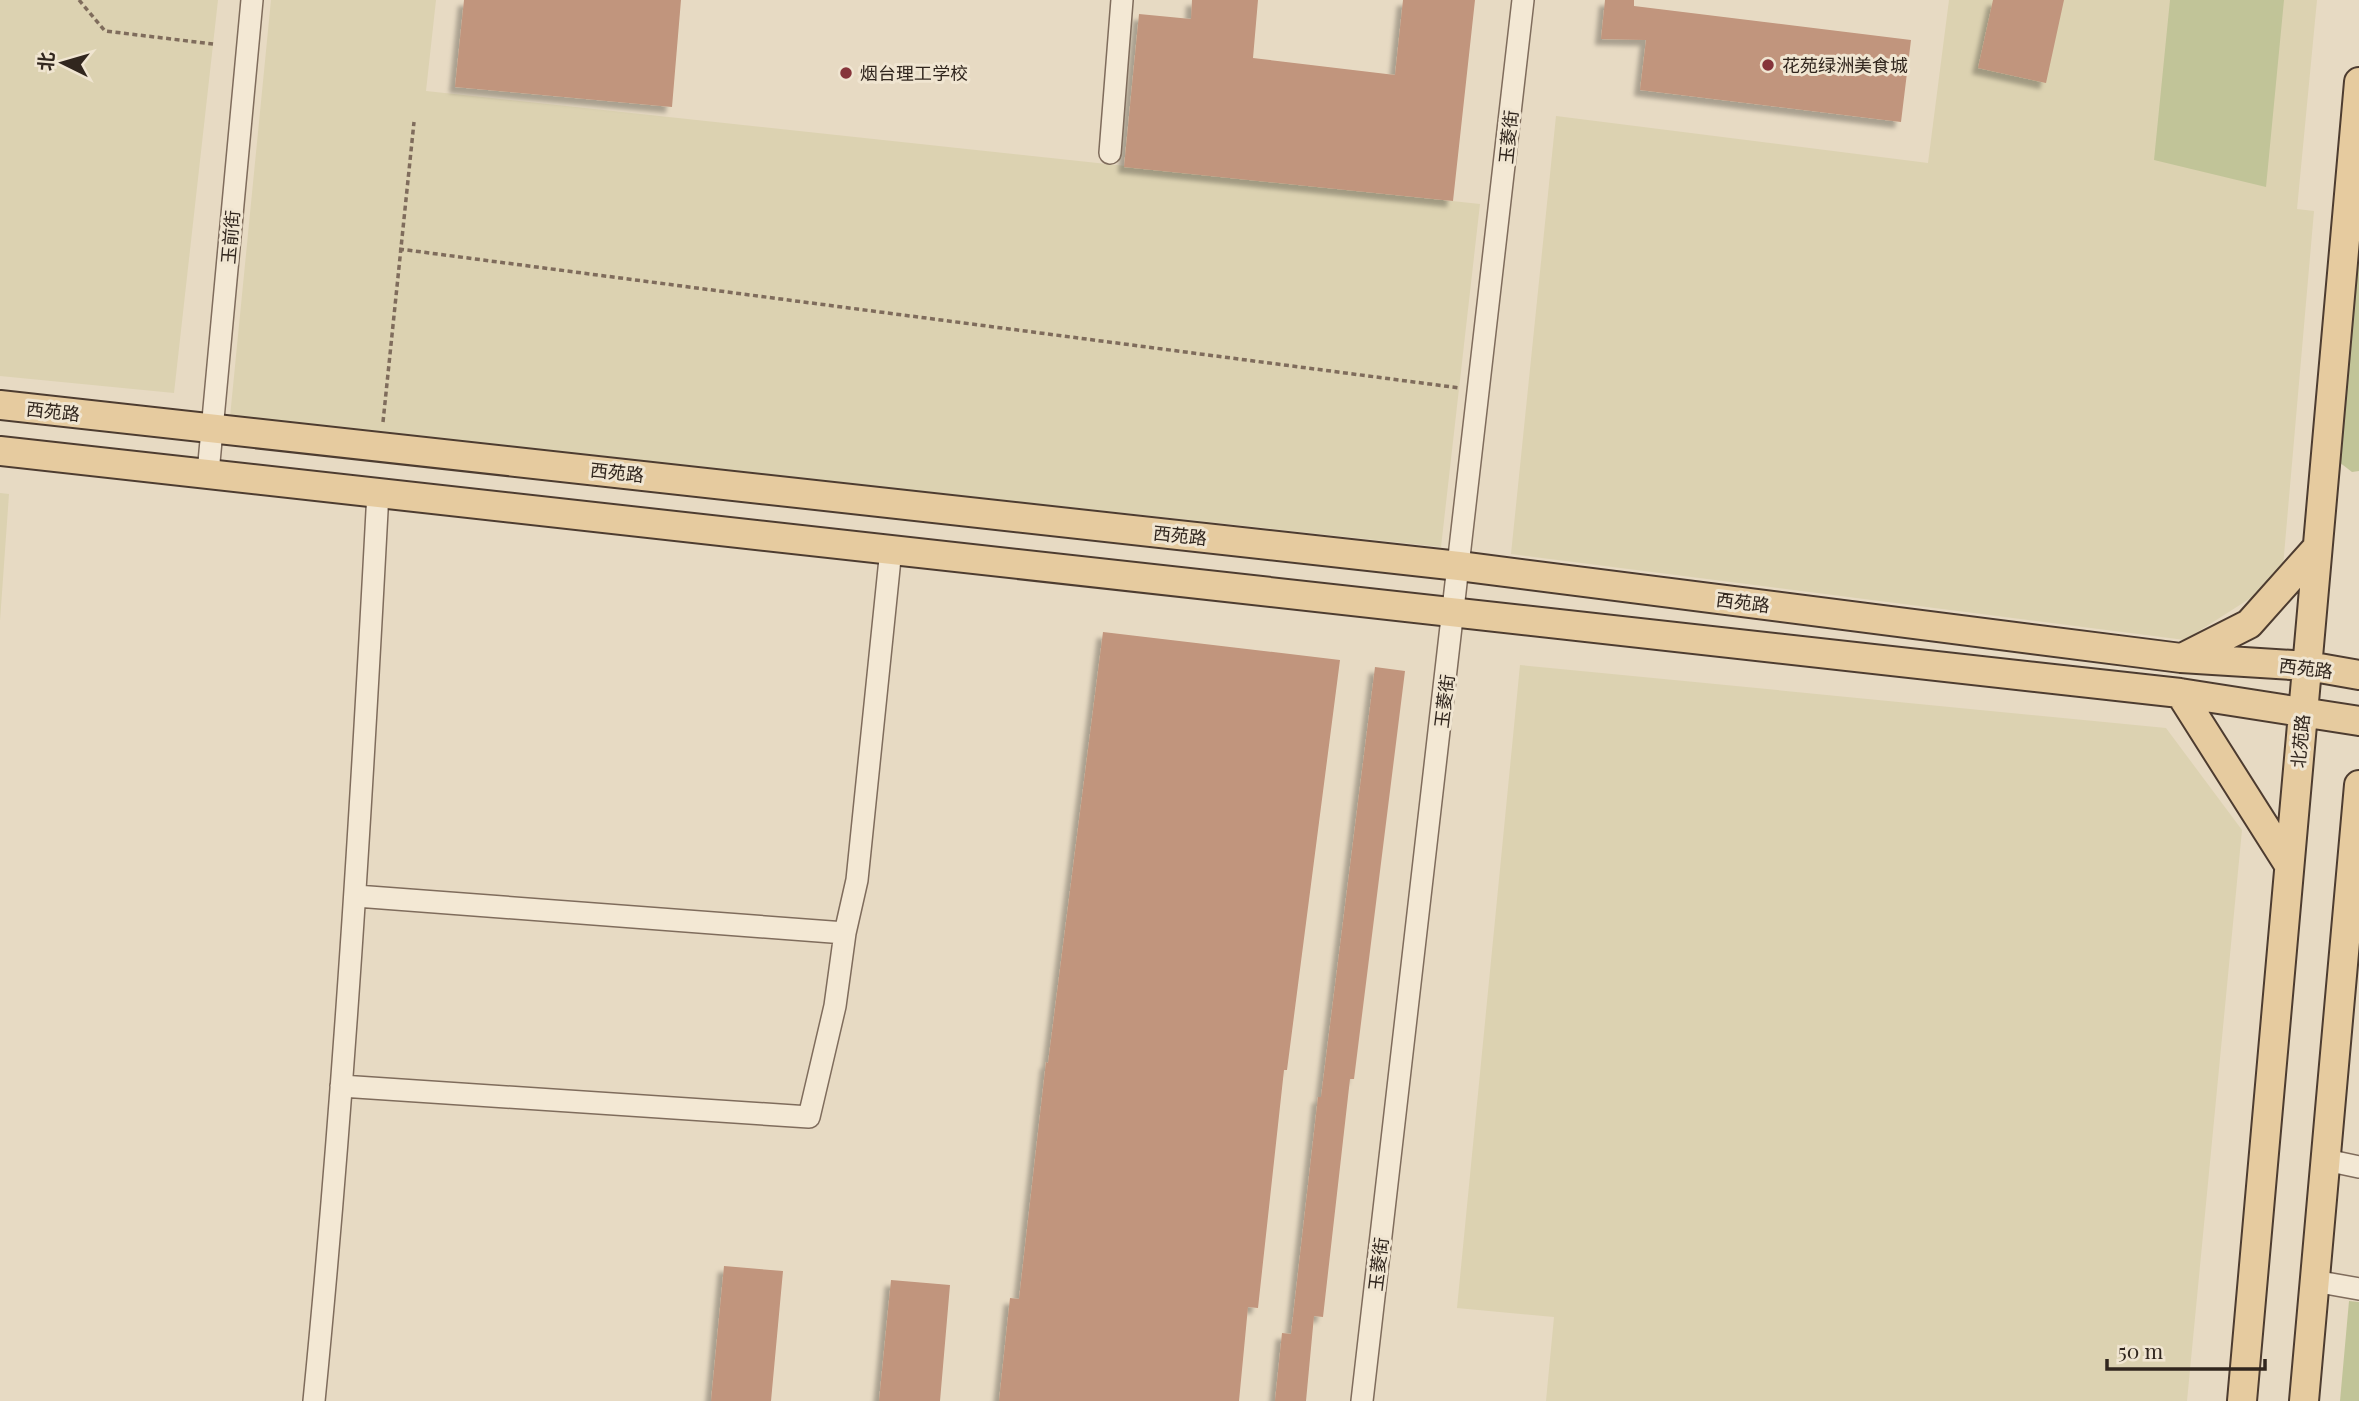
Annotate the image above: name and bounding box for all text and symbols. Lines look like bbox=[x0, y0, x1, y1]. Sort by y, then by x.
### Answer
north arrow bbox=[28, 28, 98, 98]
text: 北 bbox=[31, 51, 59, 72]
place label: 花苑绿洲美食城 bbox=[1782, 53, 1908, 77]
marker: 花苑绿洲美食城 bbox=[1760, 57, 1776, 73]
place label: 烟台理工学校 bbox=[860, 61, 968, 85]
marker: 烟台理工学校 bbox=[838, 65, 854, 81]
street label: 玉菱街 bbox=[1493, 109, 1523, 165]
street label: 玉前街 bbox=[216, 209, 244, 265]
street label: 西苑路 bbox=[25, 396, 81, 426]
street label: 西苑路 bbox=[589, 457, 645, 487]
street label: 西苑路 bbox=[1152, 520, 1208, 550]
street label: 西苑路 bbox=[1715, 587, 1771, 617]
street label: 西苑路 bbox=[2278, 653, 2334, 683]
street label: 玉菱街 bbox=[1429, 673, 1459, 729]
street label: 北苑路 bbox=[2286, 713, 2314, 769]
street label: 玉菱街 bbox=[1363, 1236, 1393, 1292]
scale bar bbox=[2107, 1328, 2264, 1372]
text: 50 m bbox=[2118, 1336, 2164, 1364]

